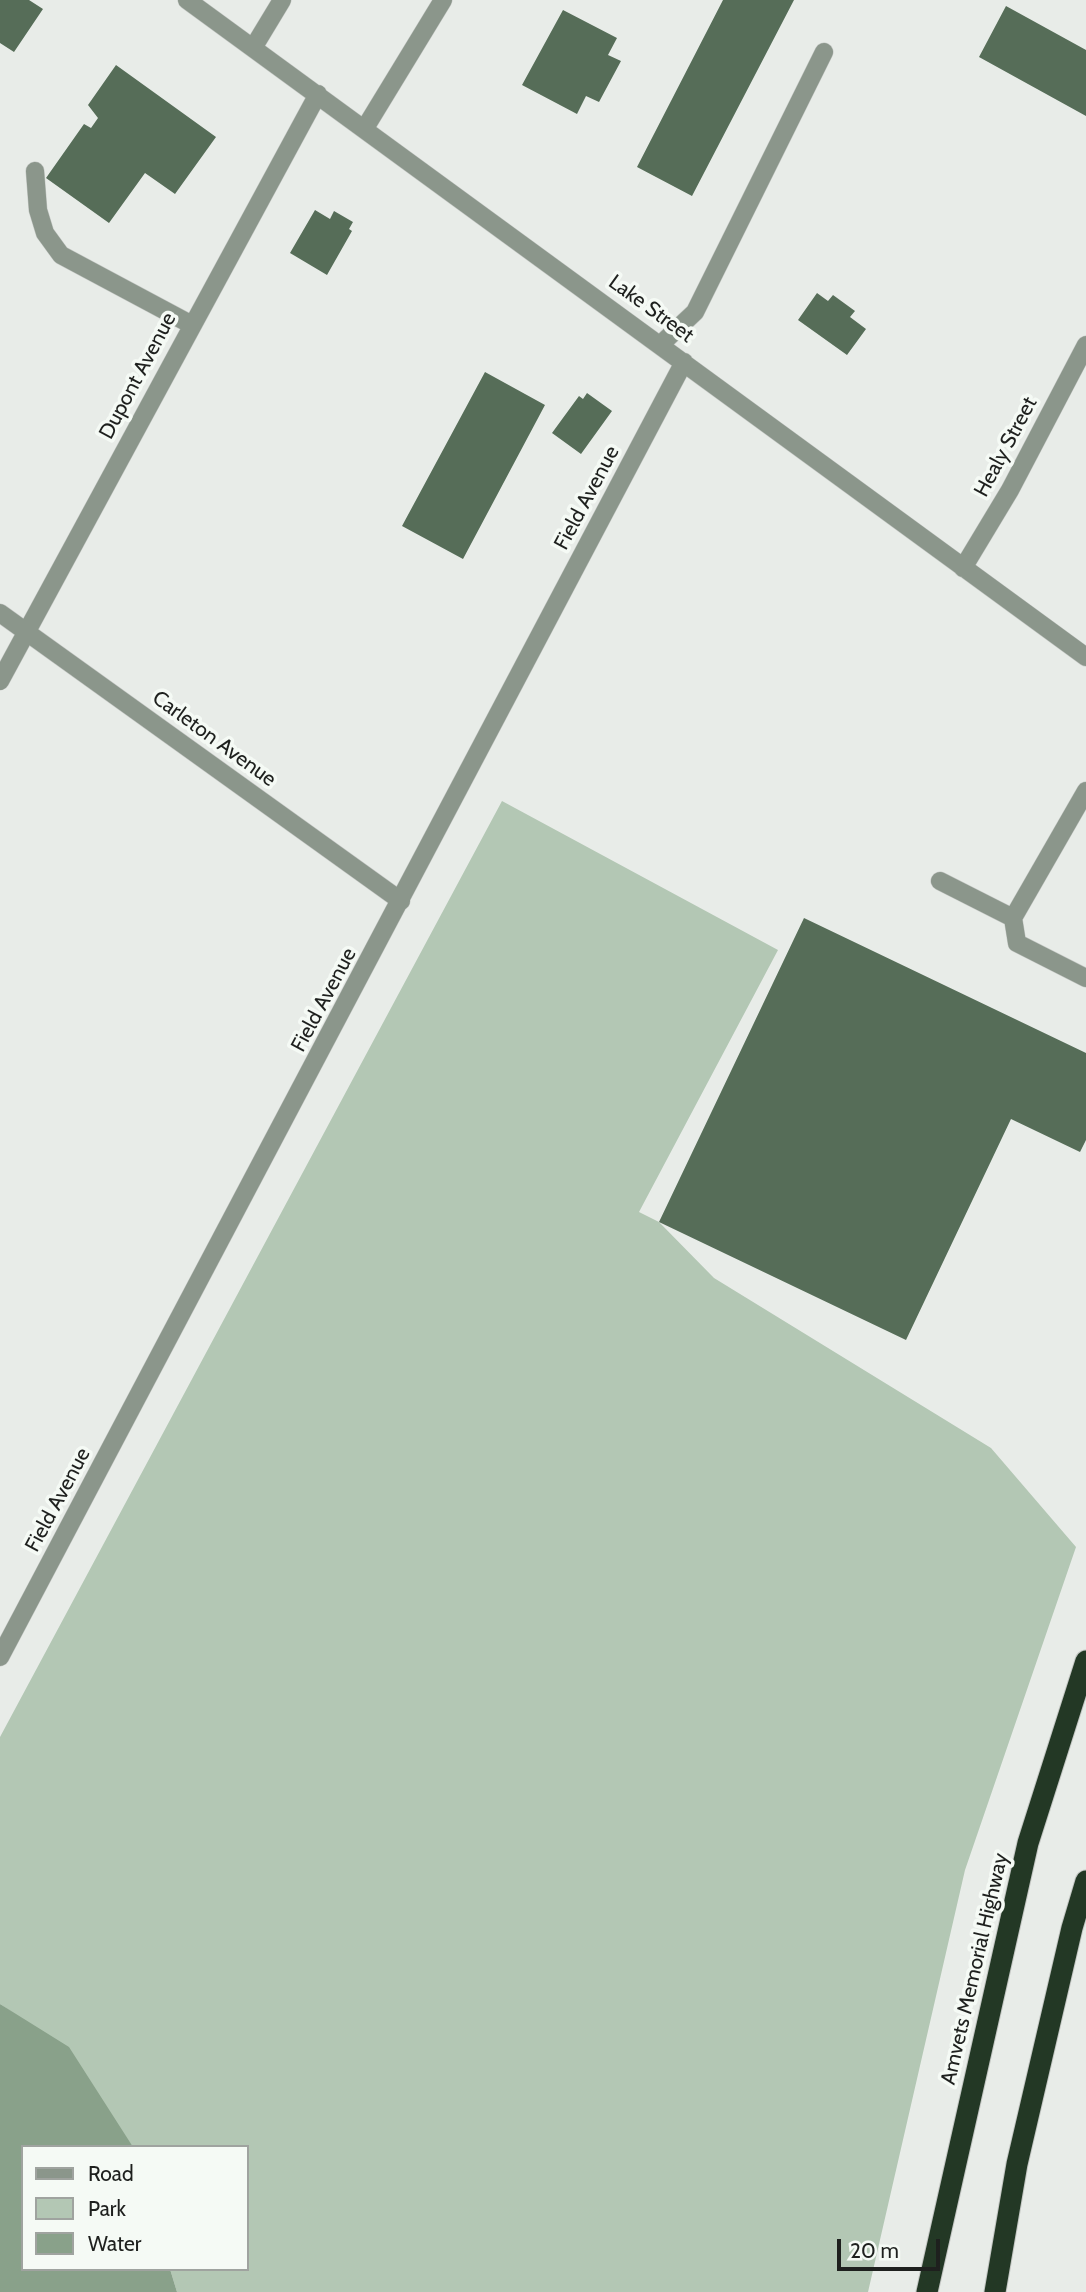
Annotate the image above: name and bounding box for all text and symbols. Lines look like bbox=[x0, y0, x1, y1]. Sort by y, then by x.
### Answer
street label: Lake Street bbox=[604, 270, 698, 348]
street label: Dupont Avenue bbox=[94, 309, 182, 443]
street label: Healy Street bbox=[969, 393, 1043, 501]
street label: Field Avenue bbox=[549, 442, 625, 554]
street label: Carleton Avenue bbox=[147, 686, 281, 792]
street label: Field Avenue bbox=[286, 944, 362, 1056]
street label: Field Avenue bbox=[20, 1444, 96, 1556]
street label: Amvets Memorial Highway bbox=[936, 1851, 1014, 2087]
legend bbox=[21, 2145, 248, 2271]
text: Road bbox=[88, 2161, 134, 2186]
text: Park bbox=[88, 2196, 126, 2221]
scale bar bbox=[841, 2226, 944, 2270]
text: Water bbox=[88, 2231, 141, 2256]
text: 20 m bbox=[850, 2238, 899, 2263]

